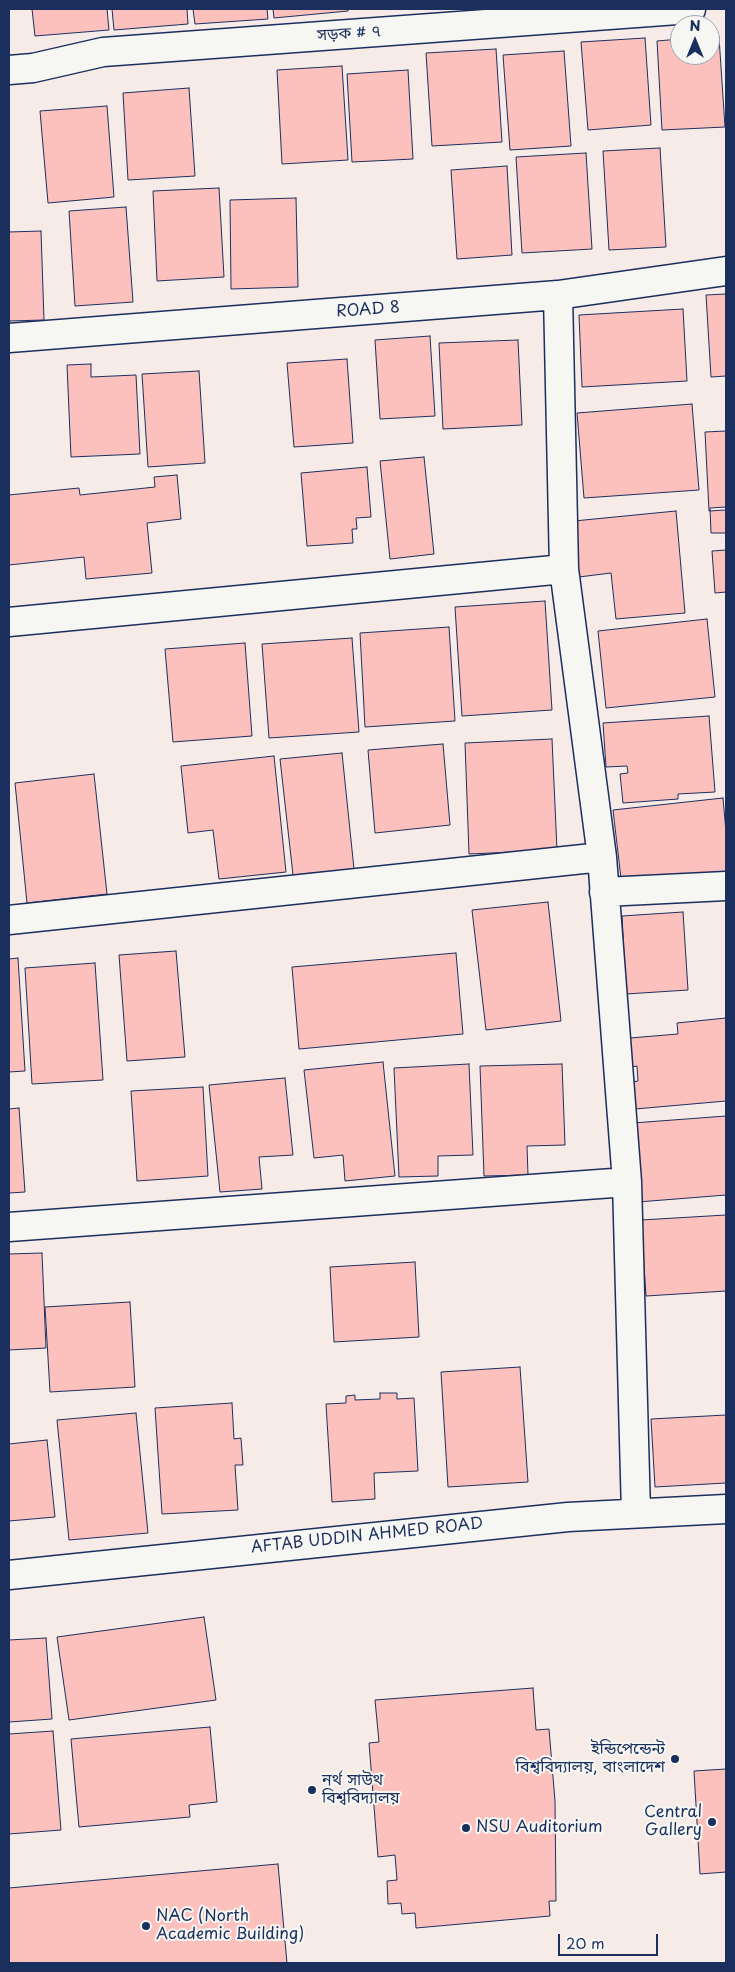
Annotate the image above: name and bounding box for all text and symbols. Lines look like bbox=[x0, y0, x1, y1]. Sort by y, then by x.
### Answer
north arrow bbox=[670, 15, 720, 65]
text: N bbox=[689, 15, 701, 36]
street label: সড়ক # ৭ bbox=[316, 22, 382, 46]
street label: ROAD 8 bbox=[336, 298, 400, 322]
street label: AFTAB UDDIN AHMED ROAD bbox=[250, 1514, 484, 1558]
place label: ইন্ডিপেন্ডেন্ট বিশ্ববিদ্যালয়, বাংলাদেশ bbox=[516, 1740, 665, 1778]
marker: ইন্ডিপেন্ডেন্ট বিশ্ববিদ্যালয়, বাংলাদেশ bbox=[669, 1753, 681, 1765]
place label: নর্থ সাউথ বিশ্ববিদ্যালয় bbox=[322, 1771, 400, 1809]
marker: নর্থ সাউথ বিশ্ববিদ্যালয় bbox=[306, 1784, 318, 1796]
place label: Central Gallery bbox=[644, 1803, 702, 1841]
marker: Central Gallery bbox=[706, 1816, 718, 1828]
place label: NSU Auditorium bbox=[476, 1818, 602, 1838]
marker: NSU Auditorium bbox=[460, 1822, 472, 1834]
place label: NAC (North Academic Building) bbox=[156, 1907, 304, 1945]
marker: NAC (North Academic Building) bbox=[140, 1920, 152, 1932]
scale bar bbox=[560, 1924, 660, 1956]
text: 20 m bbox=[566, 1931, 605, 1954]

